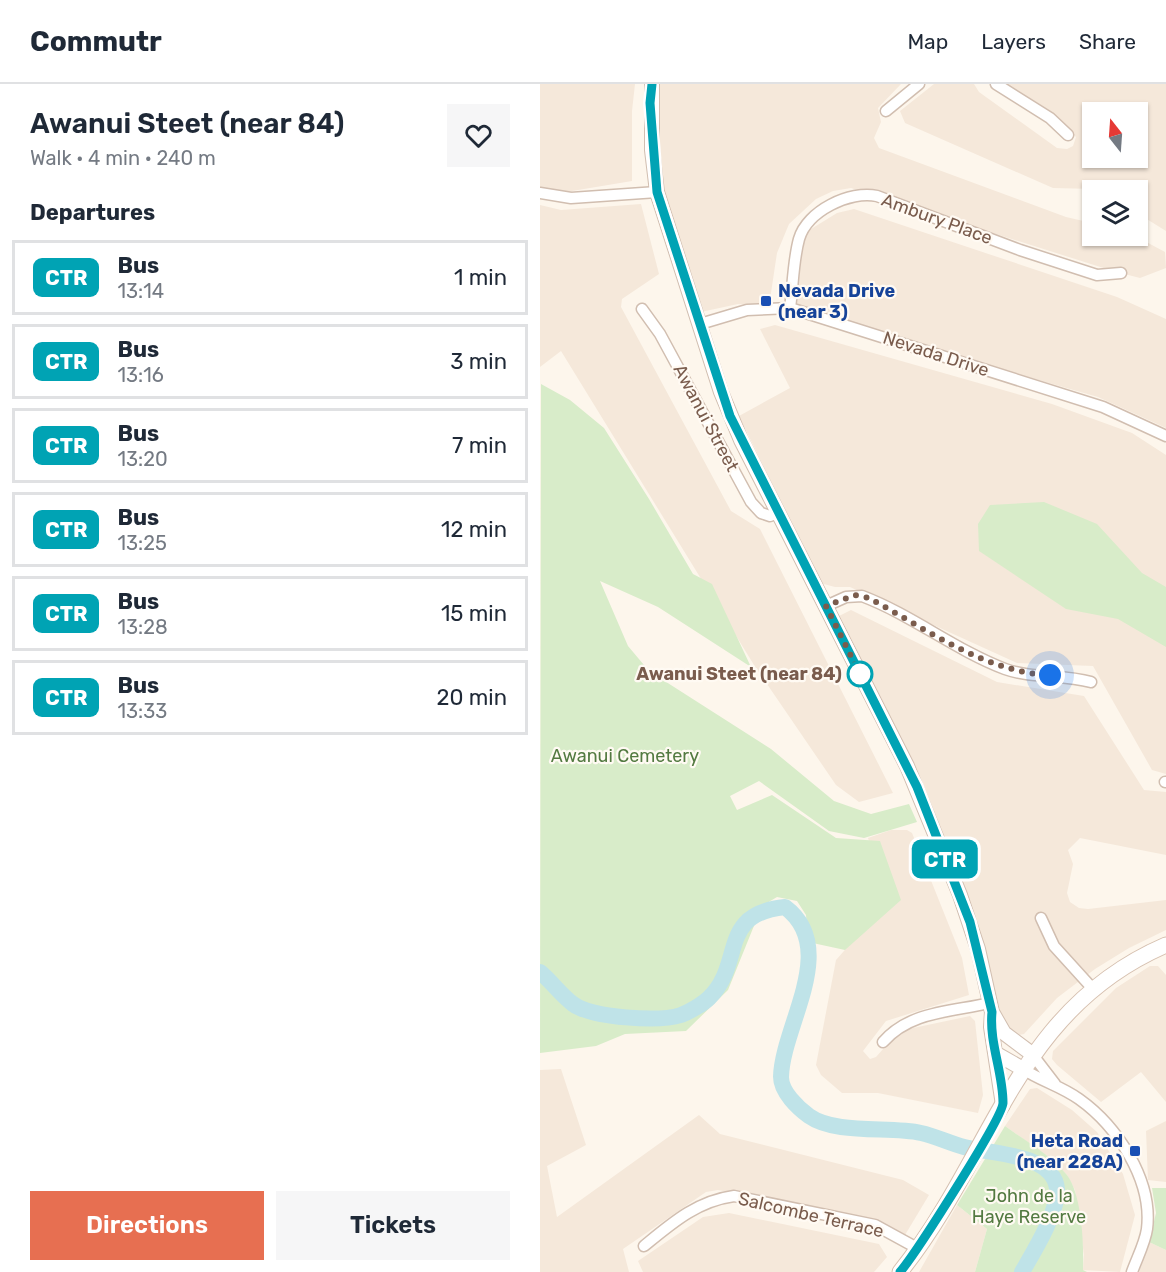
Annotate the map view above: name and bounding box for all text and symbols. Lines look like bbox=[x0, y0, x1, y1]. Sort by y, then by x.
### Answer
text: Commutr bbox=[30, 25, 162, 58]
text: Map bbox=[907, 29, 948, 54]
text: Layers bbox=[981, 29, 1046, 54]
text: Share bbox=[1079, 29, 1136, 54]
north arrow bbox=[1082, 102, 1148, 168]
map controls bbox=[1082, 102, 1148, 246]
button: heart bbox=[447, 104, 510, 167]
text: Awanui Steet (near 84) bbox=[30, 107, 344, 140]
text: Walk · 4 min · 240 m bbox=[30, 146, 216, 170]
button: layers bbox=[1082, 180, 1148, 246]
street label: Ambury Place bbox=[879, 189, 995, 249]
text: Departures bbox=[30, 199, 155, 226]
text: Bus bbox=[117, 252, 159, 279]
text: 1 min bbox=[454, 264, 507, 291]
text: CTR bbox=[45, 265, 87, 290]
text: 13:14 bbox=[117, 279, 164, 303]
place label: Nevada Drive (near 3) bbox=[778, 280, 896, 323]
marker: Nevada Drive (near 3) bbox=[759, 294, 773, 308]
street label: Nevada Drive bbox=[880, 327, 992, 381]
text: Bus bbox=[117, 336, 159, 363]
text: 3 min bbox=[450, 348, 507, 375]
text: CTR bbox=[45, 349, 87, 374]
street label: Awanui Street bbox=[669, 361, 743, 475]
text: 13:16 bbox=[117, 363, 164, 387]
text: Bus bbox=[117, 420, 159, 447]
text: 7 min bbox=[452, 432, 507, 459]
text: CTR bbox=[45, 433, 87, 458]
text: 13:20 bbox=[117, 447, 168, 471]
text: Bus bbox=[117, 504, 159, 531]
text: 12 min bbox=[441, 516, 507, 543]
text: CTR bbox=[45, 517, 87, 542]
text: 13:25 bbox=[117, 531, 167, 555]
text: Bus bbox=[117, 588, 159, 615]
text: 15 min bbox=[441, 600, 507, 627]
text: CTR bbox=[45, 601, 87, 626]
text: 13:28 bbox=[117, 615, 168, 639]
your location bbox=[1035, 660, 1065, 690]
marker: Awanui Steet (near 84) bbox=[847, 661, 873, 687]
place label: Awanui Steet (near 84) bbox=[636, 663, 842, 685]
text: Bus bbox=[117, 672, 159, 699]
text: 20 min bbox=[437, 684, 507, 711]
text: CTR bbox=[45, 685, 87, 710]
text: 13:33 bbox=[117, 699, 167, 723]
park label: Awanui Cemetery bbox=[551, 745, 699, 767]
line badge: CTR bbox=[910, 840, 980, 878]
text: CTR bbox=[924, 847, 966, 872]
place label: Heta Road (near 228A) bbox=[1017, 1130, 1123, 1173]
marker: Heta Road (near 228A) bbox=[1128, 1144, 1142, 1158]
park label: John de la Haye Reserve bbox=[972, 1185, 1086, 1228]
street label: Salcombe Terrace bbox=[736, 1188, 886, 1242]
button: Directions bbox=[30, 1191, 264, 1260]
button: Tickets bbox=[276, 1191, 510, 1260]

